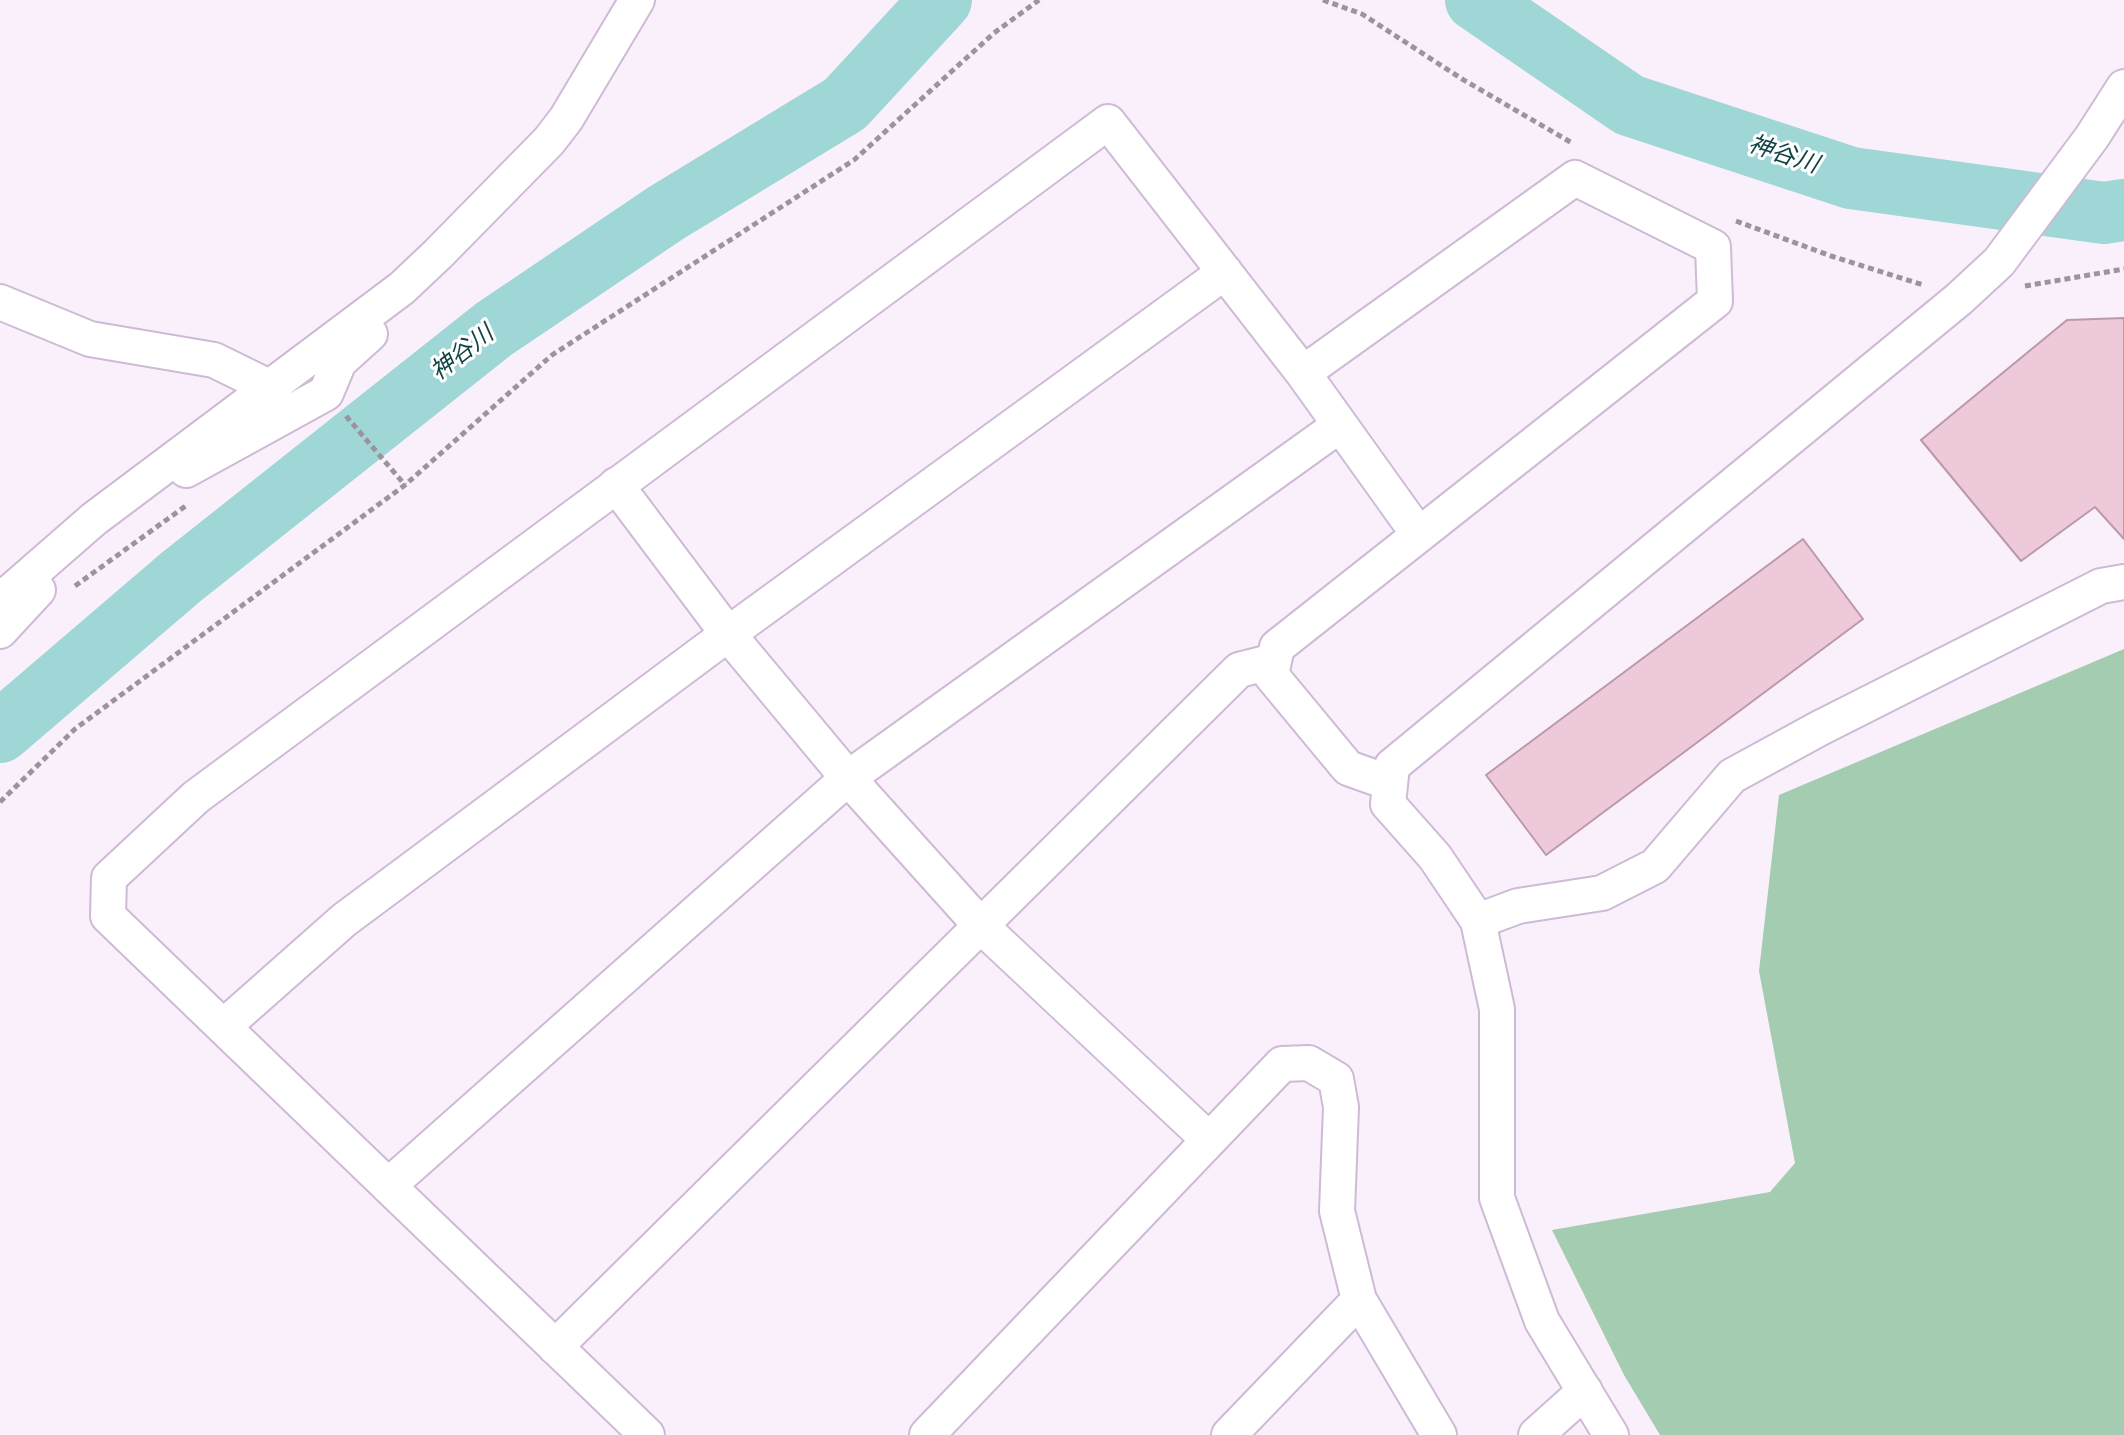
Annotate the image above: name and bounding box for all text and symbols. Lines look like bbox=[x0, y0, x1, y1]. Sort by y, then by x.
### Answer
water label: 神谷川 bbox=[1744, 131, 1822, 181]
water label: 神谷川 bbox=[426, 320, 500, 388]

